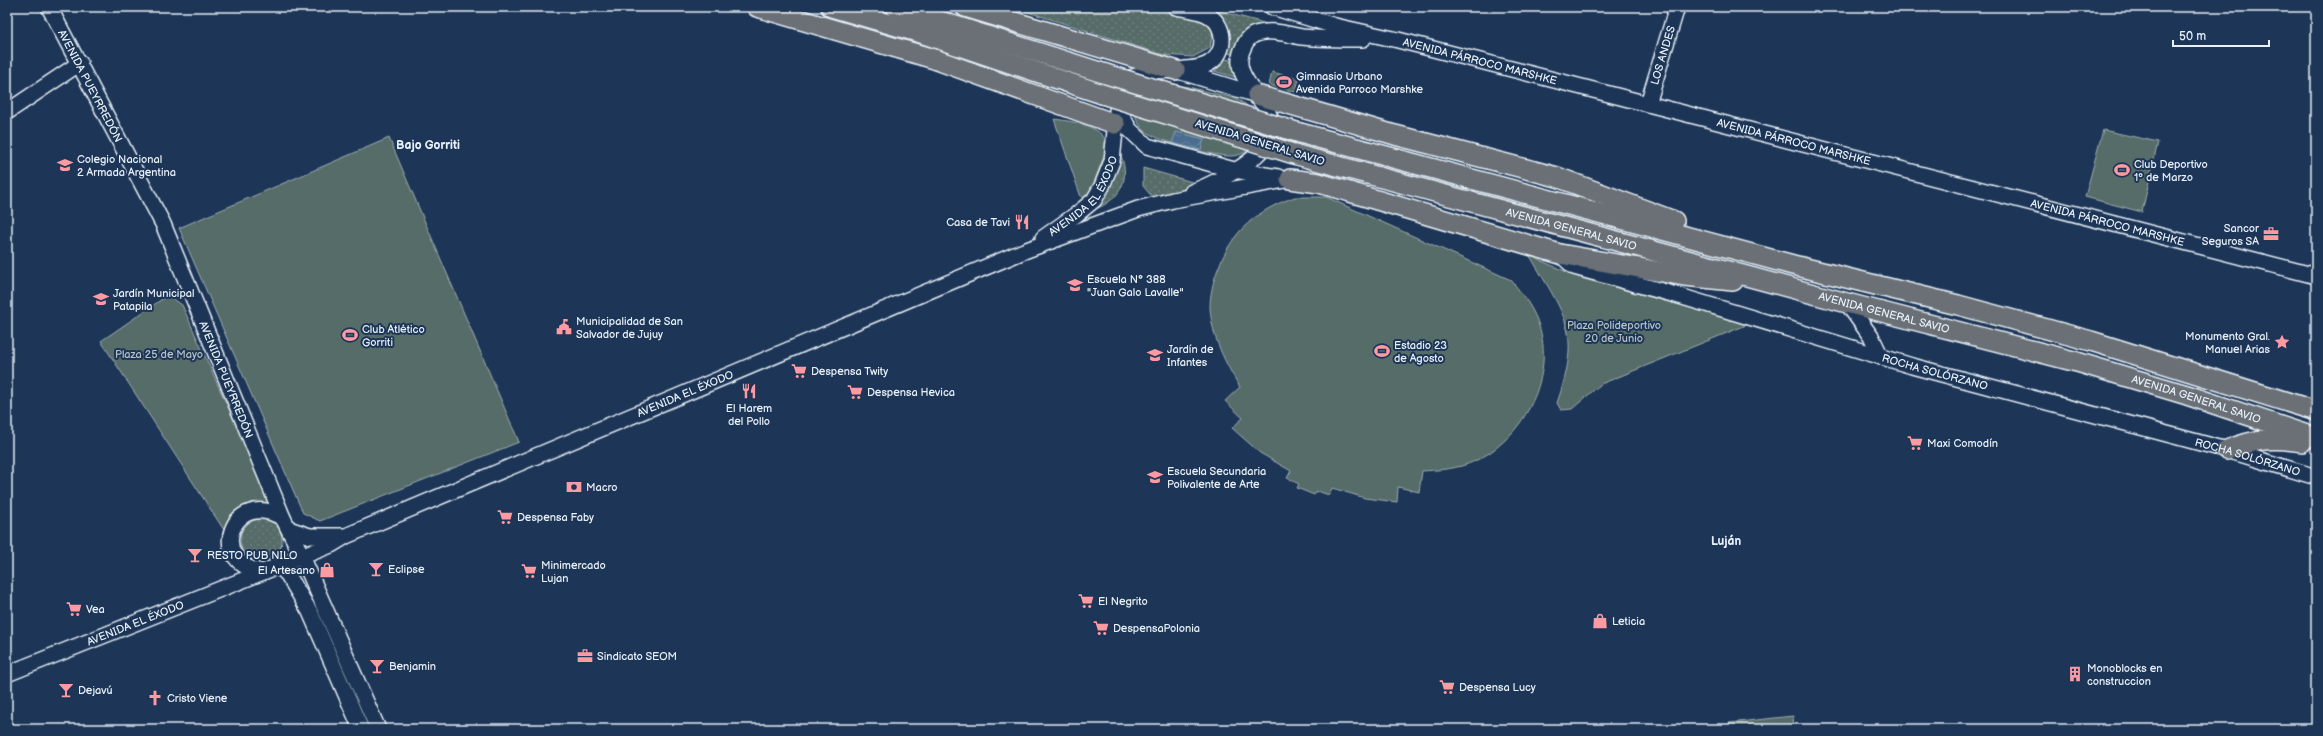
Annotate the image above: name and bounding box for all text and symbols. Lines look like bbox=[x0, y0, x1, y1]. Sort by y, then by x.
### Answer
scale bar bbox=[2173, 22, 2269, 48]
street label: LOS ANDES bbox=[1648, 24, 1678, 86]
street label: AVENIDA PUEYRREDÓN bbox=[55, 28, 125, 145]
text: 50 m bbox=[2179, 29, 2206, 44]
street label: AVENIDA PÁRROCO MARSHKE bbox=[1402, 36, 1558, 87]
place label: Gimnasio Urbano Avenida Parroco Marshke bbox=[1296, 70, 1424, 96]
sports icon: Gimnasio Urbano Avenida Parroco Marshke bbox=[1275, 73, 1293, 91]
street label: AVENIDA PÁRROCO MARSHKE bbox=[1715, 116, 1872, 168]
street label: AVENIDA GENERAL SAVIO bbox=[1194, 117, 1326, 168]
district label: Bajo Gorriti bbox=[396, 138, 460, 153]
place label: Colegio Nacional 2 Armada Argentina bbox=[77, 153, 176, 179]
street label: AVENIDA EL ÉXODO bbox=[1046, 155, 1119, 239]
school or university icon: Colegio Nacional 2 Armada Argentina bbox=[56, 156, 74, 174]
place label: Club Deportivo 1º de Marzo bbox=[2134, 158, 2208, 184]
sports icon: Club Deportivo 1º de Marzo bbox=[2113, 161, 2131, 179]
street label: AVENIDA PÁRROCO MARSHKE bbox=[2029, 197, 2186, 249]
street label: AVENIDA GENERAL SAVIO bbox=[1504, 205, 1638, 253]
restaurant icon: Casa de Tavi bbox=[1013, 213, 1031, 231]
place label: Casa de Tavi bbox=[946, 216, 1010, 229]
place label: Sancor Seguros SA bbox=[2202, 222, 2260, 248]
office icon: Sancor Seguros SA bbox=[2262, 225, 2280, 243]
place label: Escuela N° 388 "Juan Galo Lavalle" bbox=[1087, 273, 1183, 299]
school or university icon: Escuela N° 388 "Juan Galo Lavalle" bbox=[1066, 276, 1084, 294]
place label: Jardín Municipal Patapila bbox=[113, 287, 194, 313]
school or university icon: Jardín Municipal Patapila bbox=[92, 290, 110, 308]
street label: AVENIDA GENERAL SAVIO bbox=[1817, 290, 1951, 336]
place label: Municipalidad de San Salvador de Jujuy bbox=[576, 315, 683, 341]
public building icon: Municipalidad de San Salvador de Jujuy bbox=[555, 318, 573, 336]
street label: AVENIDA PUEYRREDÓN bbox=[196, 319, 256, 440]
park label: Plaza Polideportivo 20 de Junio bbox=[1567, 319, 1661, 345]
place label: Club Atlético Gorriti bbox=[362, 323, 425, 349]
sports icon: Club Atlético Gorriti bbox=[341, 326, 359, 344]
place label: Monumento Gral. Manuel Arias bbox=[2185, 330, 2271, 356]
place icon: Monumento Gral. Manuel Arias bbox=[2273, 333, 2291, 351]
place label: Estadio 23 de Agosto bbox=[1394, 339, 1447, 365]
sports icon: Estadio 23 de Agosto bbox=[1373, 342, 1391, 360]
place label: Jardín de Infantes bbox=[1167, 343, 1214, 369]
school or university icon: Jardín de Infantes bbox=[1146, 346, 1164, 364]
park label: Plaza 25 de Mayo bbox=[115, 348, 203, 361]
street label: ROCHA SOLÓRZANO bbox=[1880, 351, 1989, 393]
supermarket icon: Despensa Twity bbox=[790, 362, 808, 380]
place label: Despensa Twity bbox=[811, 365, 888, 378]
street label: AVENIDA EL ÉXODO bbox=[635, 368, 735, 420]
street label: AVENIDA GENERAL SAVIO bbox=[2130, 373, 2262, 426]
restaurant icon: El Harem del Pollo bbox=[740, 382, 758, 400]
supermarket icon: Despensa Hevica bbox=[846, 383, 864, 401]
place label: Despensa Hevica bbox=[867, 386, 955, 399]
place label: El Harem del Pollo bbox=[726, 402, 772, 428]
supermarket icon: Maxi Comodín bbox=[1906, 434, 1924, 452]
street label: ROCHA SOLÓRZANO bbox=[2193, 436, 2302, 479]
place label: Maxi Comodín bbox=[1927, 437, 1998, 450]
place label: Escuela Secundaria Polivalente de Arte bbox=[1167, 465, 1266, 491]
school or university icon: Escuela Secundaria Polivalente de Arte bbox=[1146, 468, 1164, 486]
bank icon: Macro bbox=[565, 478, 583, 496]
place label: Macro bbox=[586, 481, 618, 494]
supermarket icon: Despensa Faby bbox=[496, 508, 514, 526]
place label: Despensa Faby bbox=[517, 511, 594, 524]
district label: Luján bbox=[1711, 534, 1741, 549]
bar icon: RESTO PUB NILO bbox=[186, 546, 204, 564]
place label: RESTO PUB NILO bbox=[207, 549, 297, 562]
place label: Minimercado Lujan bbox=[541, 559, 606, 585]
bar icon: Eclipse bbox=[367, 560, 385, 578]
shop icon: El Artesano bbox=[318, 561, 336, 579]
supermarket icon: Minimercado Lujan bbox=[520, 562, 538, 580]
place label: Eclipse bbox=[388, 563, 425, 576]
place label: El Artesano bbox=[258, 564, 315, 577]
supermarket icon: El Negrito bbox=[1077, 592, 1095, 610]
place label: El Negrito bbox=[1098, 595, 1148, 608]
street label: AVENIDA EL ÉXODO bbox=[85, 598, 186, 649]
supermarket icon: Vea bbox=[65, 600, 83, 618]
place label: Vea bbox=[86, 603, 105, 616]
shop icon: Leticia bbox=[1591, 612, 1609, 630]
place label: Leticia bbox=[1612, 615, 1645, 628]
supermarket icon: DespensaPolonia bbox=[1092, 619, 1110, 637]
place label: DespensaPolonia bbox=[1113, 622, 1200, 635]
office icon: Sindicato SEOM bbox=[576, 647, 594, 665]
place label: Sindicato SEOM bbox=[597, 650, 677, 663]
bar icon: Benjamin bbox=[368, 657, 386, 675]
place label: Benjamin bbox=[389, 660, 436, 673]
place label: Monoblocks en construccion bbox=[2087, 662, 2162, 688]
building icon: Monoblocks en construccion bbox=[2066, 665, 2084, 683]
supermarket icon: Despensa Lucy bbox=[1438, 678, 1456, 696]
bar icon: Dejavú bbox=[57, 681, 75, 699]
place label: Despensa Lucy bbox=[1459, 681, 1536, 694]
place label: Dejavú bbox=[78, 684, 113, 697]
church icon: Cristo Viene bbox=[146, 689, 164, 707]
place label: Cristo Viene bbox=[167, 692, 228, 705]

